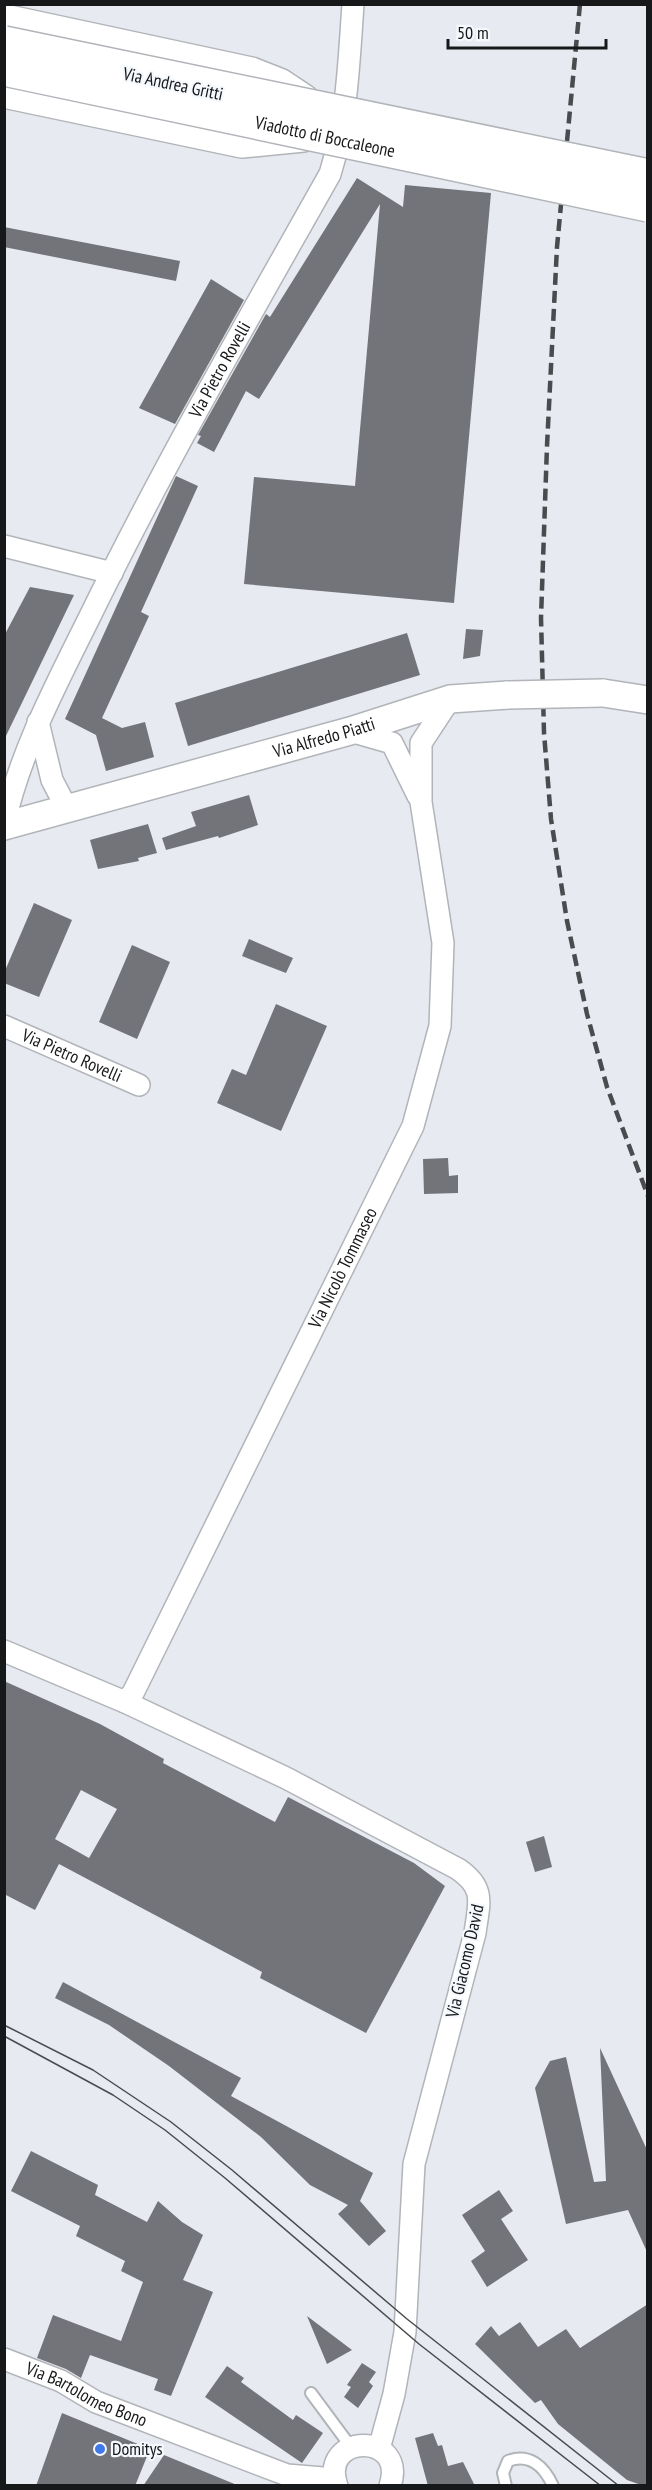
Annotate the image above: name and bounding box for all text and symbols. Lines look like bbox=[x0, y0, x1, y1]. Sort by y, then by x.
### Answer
scale bar bbox=[448, 12, 606, 50]
text: 50 m bbox=[457, 21, 489, 44]
street label: Via Andrea Gritti bbox=[120, 61, 225, 105]
street label: Viadotto di Boccaleone bbox=[252, 110, 397, 162]
street label: Via Pietro Rovelli bbox=[183, 317, 255, 423]
street label: Via Alfredo Piatti bbox=[269, 712, 378, 763]
street label: Via Pietro Rovelli bbox=[18, 1023, 125, 1087]
street label: Via Nicolò Tommaseo bbox=[302, 1203, 382, 1333]
street label: Via Giacomo David bbox=[440, 1902, 489, 2021]
street label: Via Bartolomeo Bono bbox=[22, 2356, 151, 2432]
place label: Domitys bbox=[112, 2437, 163, 2460]
marker: Domitys bbox=[93, 2442, 107, 2456]

